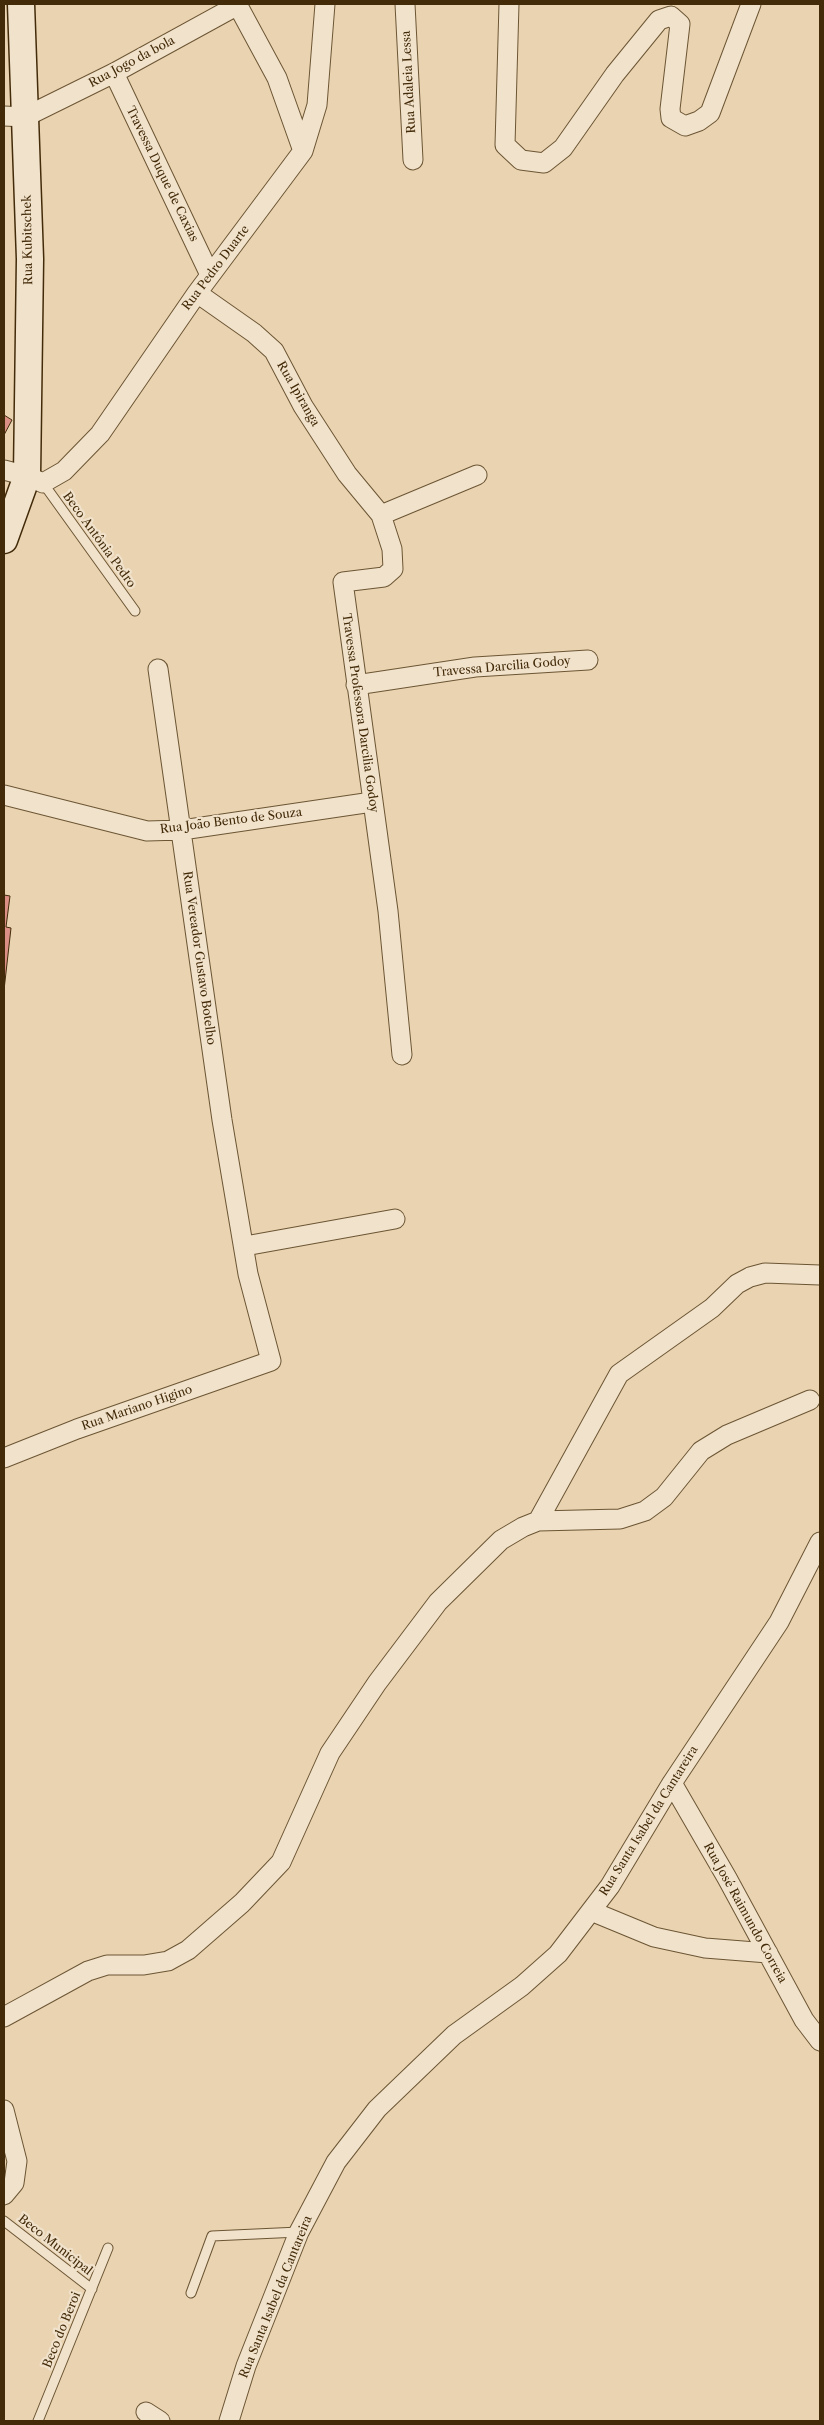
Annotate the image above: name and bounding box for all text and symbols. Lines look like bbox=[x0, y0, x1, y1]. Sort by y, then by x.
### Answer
street label: Rua Adaleia Lessa bbox=[399, 30, 419, 134]
street label: Rua Jogo da bola bbox=[87, 33, 177, 91]
street label: Travessa Duque de Caxias bbox=[123, 104, 201, 244]
street label: Rua Kubitschek bbox=[20, 195, 36, 285]
street label: Rua Pedro Duarte bbox=[179, 223, 253, 313]
street label: Rua Ipiranga bbox=[274, 359, 322, 429]
street label: Beco Antônia Pedro bbox=[60, 489, 138, 591]
street label: Travessa Professora Darcilia Godoy bbox=[339, 612, 381, 814]
street label: Travessa Darcilia Godoy bbox=[433, 654, 571, 680]
street label: Rua João Bento de Souza bbox=[159, 805, 303, 837]
street label: Rua Vereador Gustavo Botelho bbox=[180, 870, 218, 1046]
street label: Rua Mariano Higino bbox=[80, 1382, 194, 1434]
street label: Rua Santa Isabel da Cantareira bbox=[597, 1743, 701, 1899]
street label: Rua José Raimundo Correia bbox=[700, 1840, 790, 1986]
street label: Beco Municipal bbox=[15, 2212, 95, 2278]
street label: Rua Santa Isabel da Cantareira bbox=[237, 2214, 315, 2380]
street label: Beco do Beroi bbox=[40, 2290, 84, 2370]

